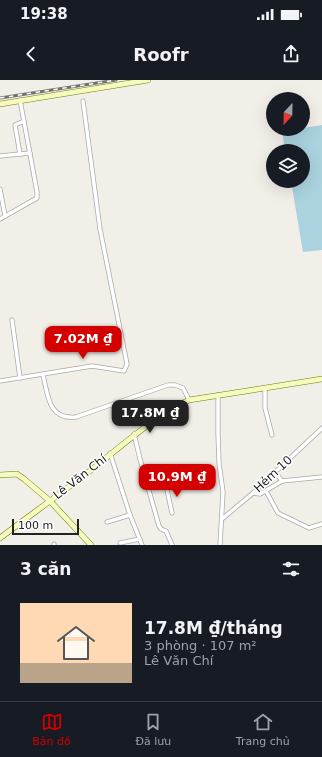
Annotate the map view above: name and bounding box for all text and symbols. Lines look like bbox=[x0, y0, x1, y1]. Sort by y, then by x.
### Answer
text: 19:38 bbox=[20, 5, 68, 23]
icon: back bbox=[20, 43, 42, 65]
icon: share bbox=[280, 43, 302, 65]
text: Roofr bbox=[133, 44, 189, 65]
north arrow bbox=[266, 92, 310, 136]
map controls bbox=[266, 92, 310, 188]
button: layers bbox=[266, 144, 310, 188]
pin: 7.02M ₫ bbox=[46, 326, 120, 360]
text: 7.02M ₫ bbox=[54, 331, 112, 346]
pin: 17.8M ₫ bbox=[113, 400, 187, 434]
text: 17.8M ₫ bbox=[121, 405, 179, 420]
street label: Lê Văn Chí bbox=[50, 451, 110, 502]
street label: Hẻm 10 bbox=[251, 453, 295, 495]
pin: 10.9M ₫ bbox=[140, 464, 214, 498]
text: 10.9M ₫ bbox=[148, 469, 206, 484]
scale bar bbox=[12, 517, 79, 536]
text: 100 m bbox=[18, 519, 53, 532]
icon: filters bbox=[280, 558, 302, 580]
text: 3 căn bbox=[20, 559, 71, 579]
text: 17.8M ₫/tháng bbox=[144, 618, 283, 638]
icon: home bbox=[52, 619, 100, 667]
text: 3 phòng · 107 m² bbox=[144, 638, 257, 653]
text: Lê Văn Chí bbox=[144, 653, 213, 668]
tab: Bản đồ bbox=[32, 711, 71, 748]
tab: Đã lưu bbox=[135, 711, 171, 748]
tab: Trang chủ bbox=[236, 711, 290, 748]

